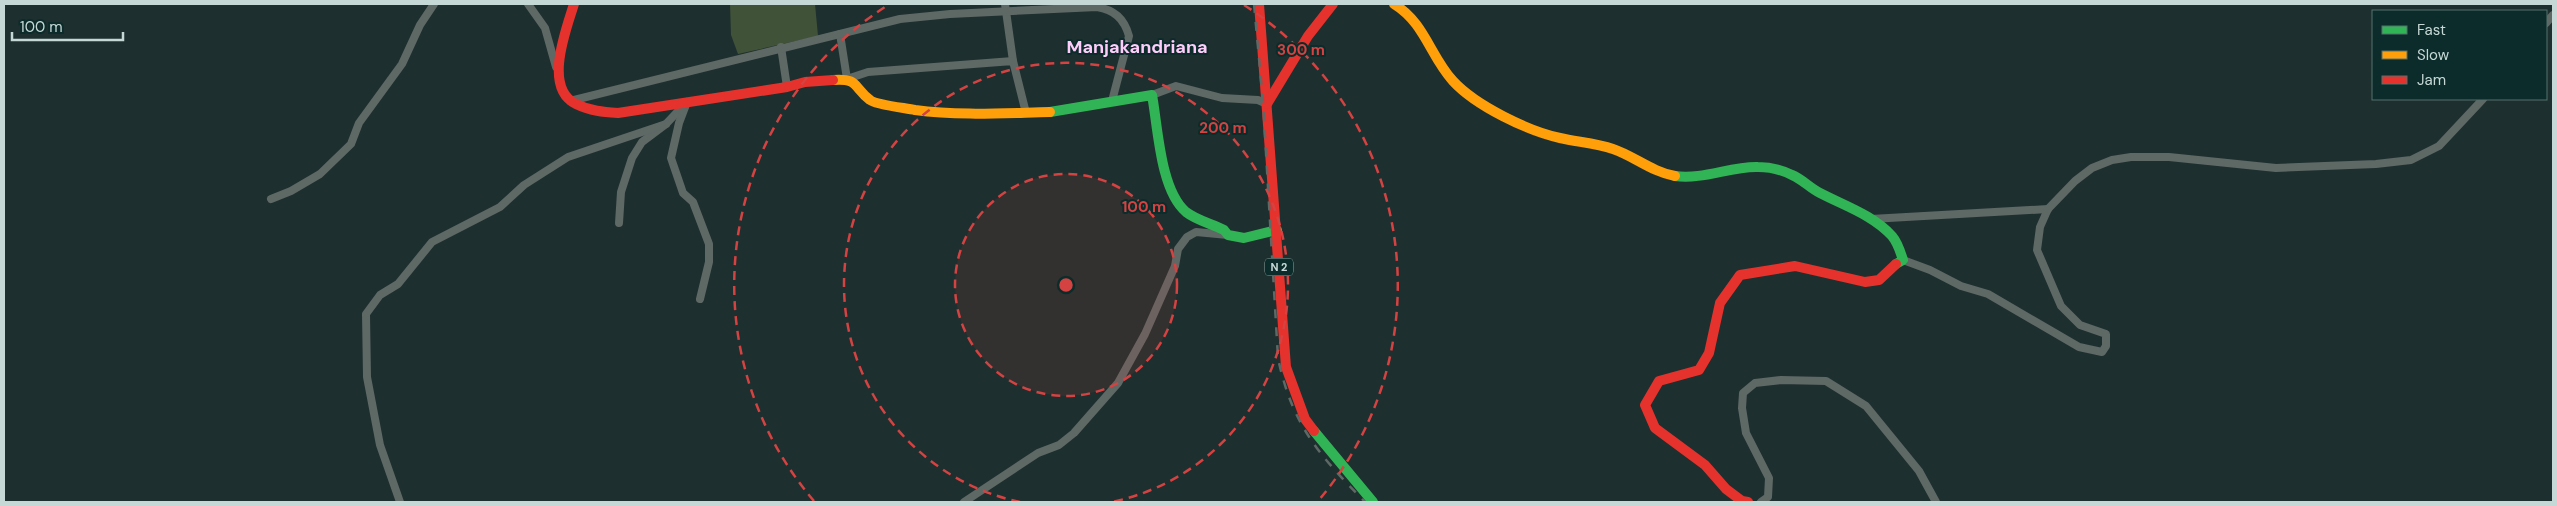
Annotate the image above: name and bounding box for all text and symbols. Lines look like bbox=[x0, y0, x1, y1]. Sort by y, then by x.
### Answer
scale bar bbox=[12, 10, 124, 42]
legend bbox=[2372, 10, 2547, 100]
text: 100 m bbox=[20, 17, 63, 37]
text: Fast bbox=[2417, 20, 2446, 40]
district label: Manjakandriana bbox=[1066, 35, 1208, 59]
text: 300 m bbox=[1277, 40, 1325, 60]
text: Slow bbox=[2417, 45, 2450, 65]
text: Jam bbox=[2417, 70, 2446, 90]
text: 200 m bbox=[1199, 118, 1247, 138]
text: 100 m bbox=[1122, 197, 1166, 217]
road number: N 2 bbox=[1265, 258, 1293, 276]
centre of rings bbox=[1057, 276, 1075, 294]

